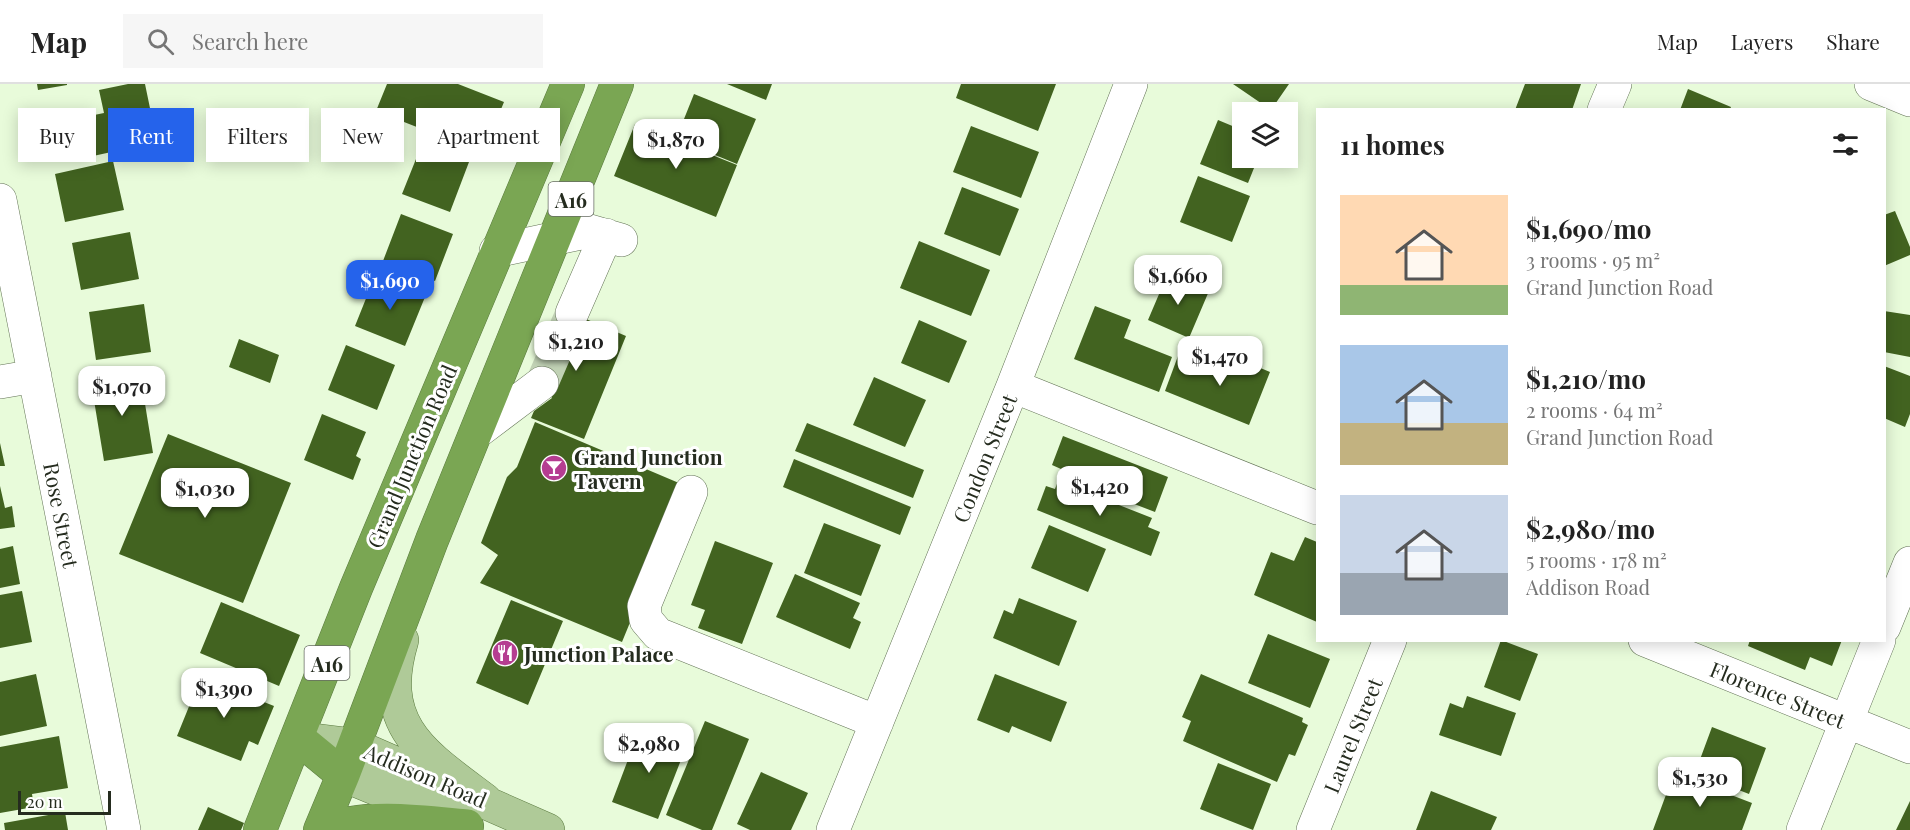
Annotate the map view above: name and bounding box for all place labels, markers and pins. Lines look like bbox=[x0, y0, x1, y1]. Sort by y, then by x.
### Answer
pin: $1,870 bbox=[627, 119, 725, 170]
pin: $1,660 bbox=[1129, 255, 1227, 306]
pin: $1,690 bbox=[341, 260, 439, 311]
pin: $1,210 bbox=[527, 321, 625, 372]
pin: $1,470 bbox=[1171, 336, 1269, 387]
pin: $1,070 bbox=[73, 366, 171, 417]
place label: Grand Junction Tavern bbox=[574, 442, 723, 494]
bar icon: Grand Junction Tavern bbox=[539, 453, 569, 483]
pin: $1,420 bbox=[1051, 466, 1149, 517]
pin: $1,030 bbox=[156, 468, 254, 519]
restaurant icon: Junction Palace bbox=[490, 638, 520, 668]
place label: Junction Palace bbox=[523, 639, 674, 667]
pin: $1,390 bbox=[175, 668, 273, 719]
pin: $2,980 bbox=[600, 723, 698, 774]
pin: $1,530 bbox=[1651, 757, 1749, 808]

